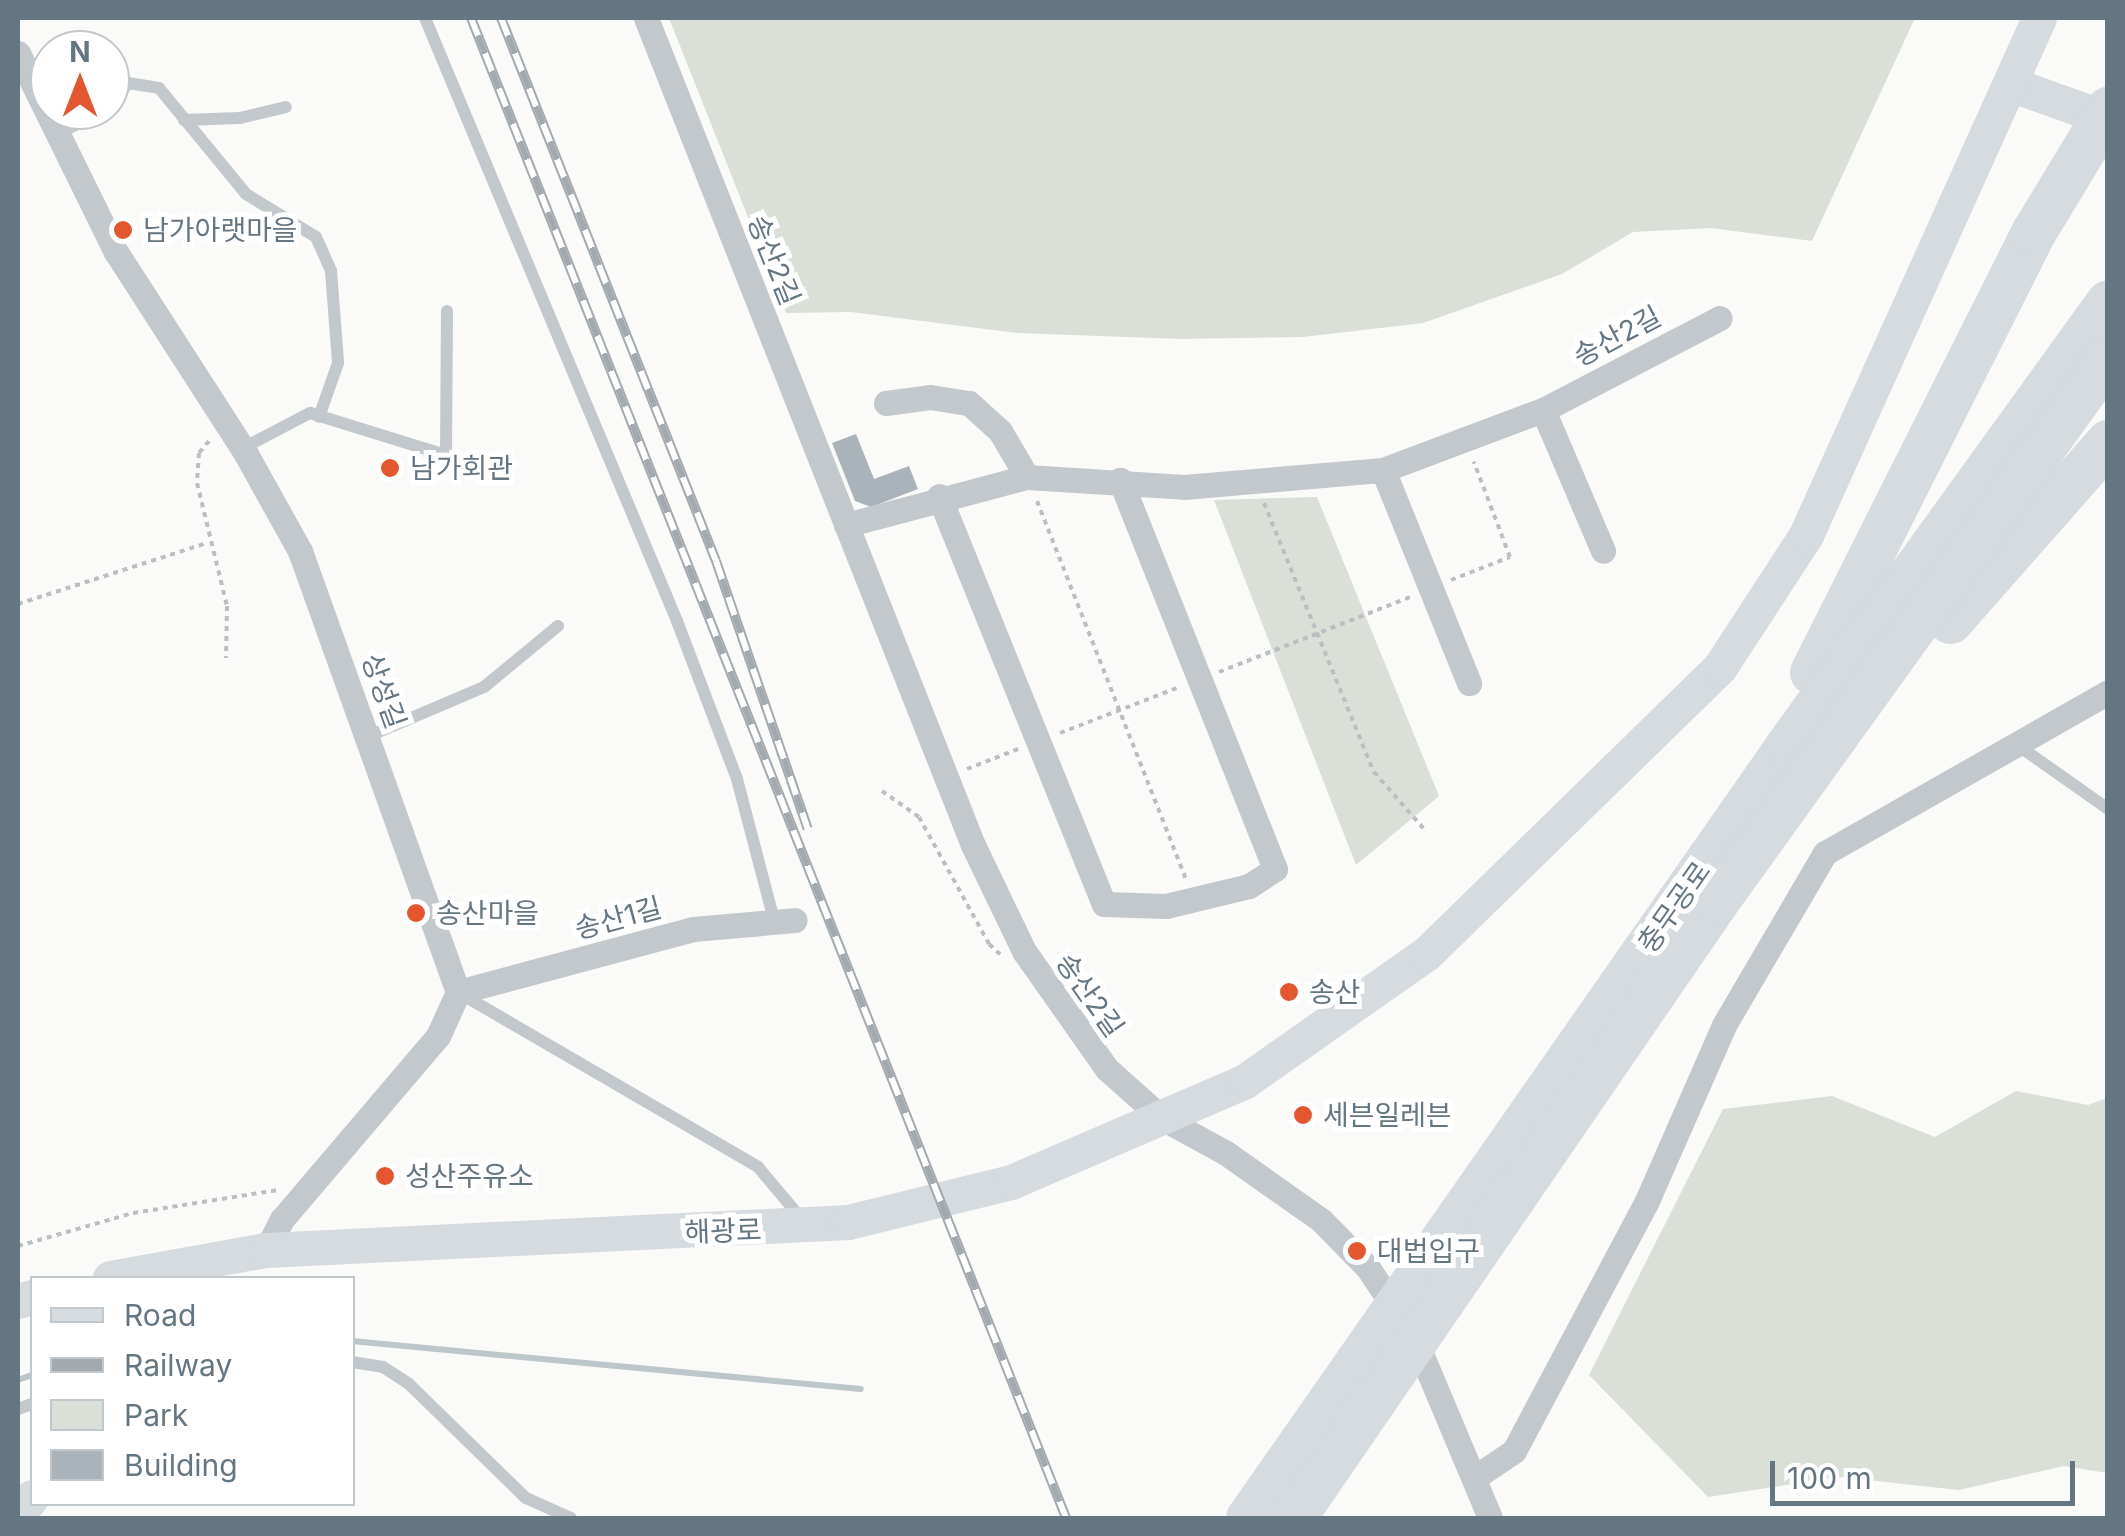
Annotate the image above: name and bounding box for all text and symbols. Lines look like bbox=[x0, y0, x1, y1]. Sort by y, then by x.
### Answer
north arrow bbox=[30, 30, 130, 130]
text: N bbox=[69, 35, 91, 69]
street label: 송산2길 bbox=[741, 210, 807, 310]
place label: 남가아랫마을 bbox=[143, 213, 298, 247]
marker: 남가아랫마을 bbox=[112, 219, 134, 241]
street label: 송산2길 bbox=[1567, 299, 1667, 373]
place label: 남가회관 bbox=[410, 451, 513, 485]
marker: 남가회관 bbox=[379, 457, 401, 479]
street label: 상성길 bbox=[355, 649, 413, 733]
street label: 충무공로 bbox=[1631, 855, 1717, 959]
street label: 송산1길 bbox=[571, 890, 665, 946]
place label: 송산마을 bbox=[436, 896, 539, 930]
marker: 송산마을 bbox=[405, 902, 427, 924]
street label: 송산2길 bbox=[1049, 947, 1131, 1043]
place label: 송산 bbox=[1309, 975, 1361, 1009]
marker: 송산 bbox=[1278, 981, 1300, 1003]
place label: 세븐일레븐 bbox=[1323, 1098, 1452, 1132]
marker: 세븐일레븐 bbox=[1292, 1104, 1314, 1126]
place label: 성산주유소 bbox=[405, 1159, 534, 1193]
marker: 성산주유소 bbox=[374, 1165, 396, 1187]
street label: 해광로 bbox=[684, 1213, 762, 1249]
place label: 대법입구 bbox=[1377, 1234, 1480, 1268]
marker: 대법입구 bbox=[1346, 1240, 1368, 1262]
legend bbox=[30, 1276, 355, 1506]
text: Road bbox=[124, 1297, 196, 1333]
text: Railway bbox=[124, 1347, 232, 1383]
text: Park bbox=[124, 1397, 188, 1433]
scale bar bbox=[1775, 1441, 2080, 1503]
text: Building bbox=[124, 1447, 238, 1483]
text: 100 m bbox=[1787, 1460, 1872, 1496]

